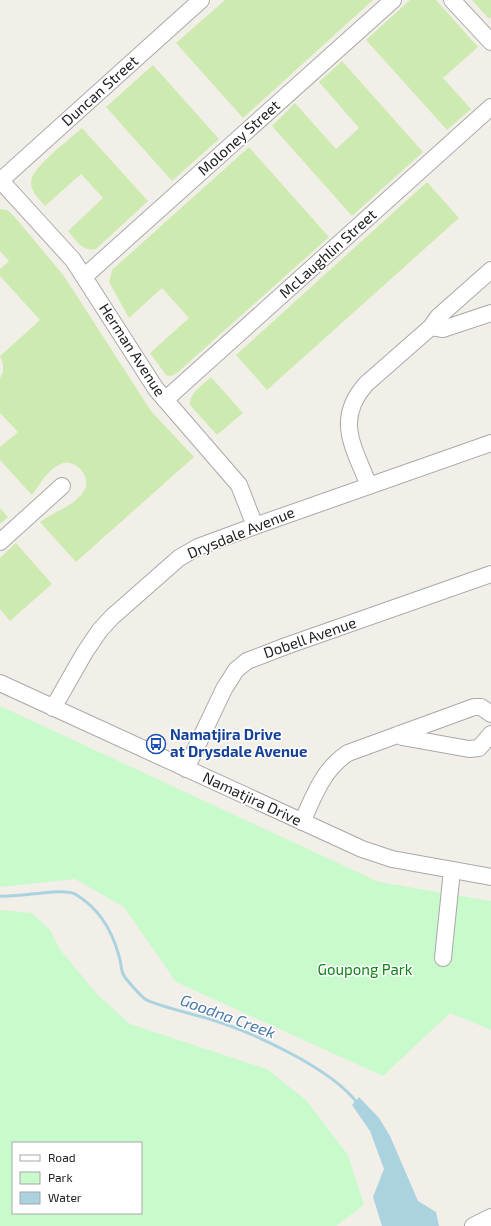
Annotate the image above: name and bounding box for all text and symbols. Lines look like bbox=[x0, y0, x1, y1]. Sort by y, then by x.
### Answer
street label: Duncan Street bbox=[57, 51, 141, 129]
street label: Moloney Street bbox=[194, 96, 283, 179]
street label: McLaughlin Street bbox=[275, 205, 380, 301]
street label: Herman Avenue bbox=[96, 300, 170, 399]
street label: Drysdale Avenue bbox=[184, 502, 297, 562]
street label: Dobell Avenue bbox=[261, 613, 358, 661]
place label: Namatjira Drive at Drysdale Avenue bbox=[170, 725, 307, 761]
bus stop icon: Namatjira Drive at Drysdale Avenue bbox=[145, 733, 167, 755]
street label: Namatjira Drive bbox=[200, 767, 305, 830]
park label: Goupong Park bbox=[318, 960, 413, 978]
water label: Goodna Creek bbox=[178, 990, 278, 1042]
legend bbox=[12, 1142, 142, 1214]
text: Road bbox=[48, 1150, 76, 1164]
text: Park bbox=[48, 1170, 73, 1184]
text: Water bbox=[48, 1190, 82, 1204]

